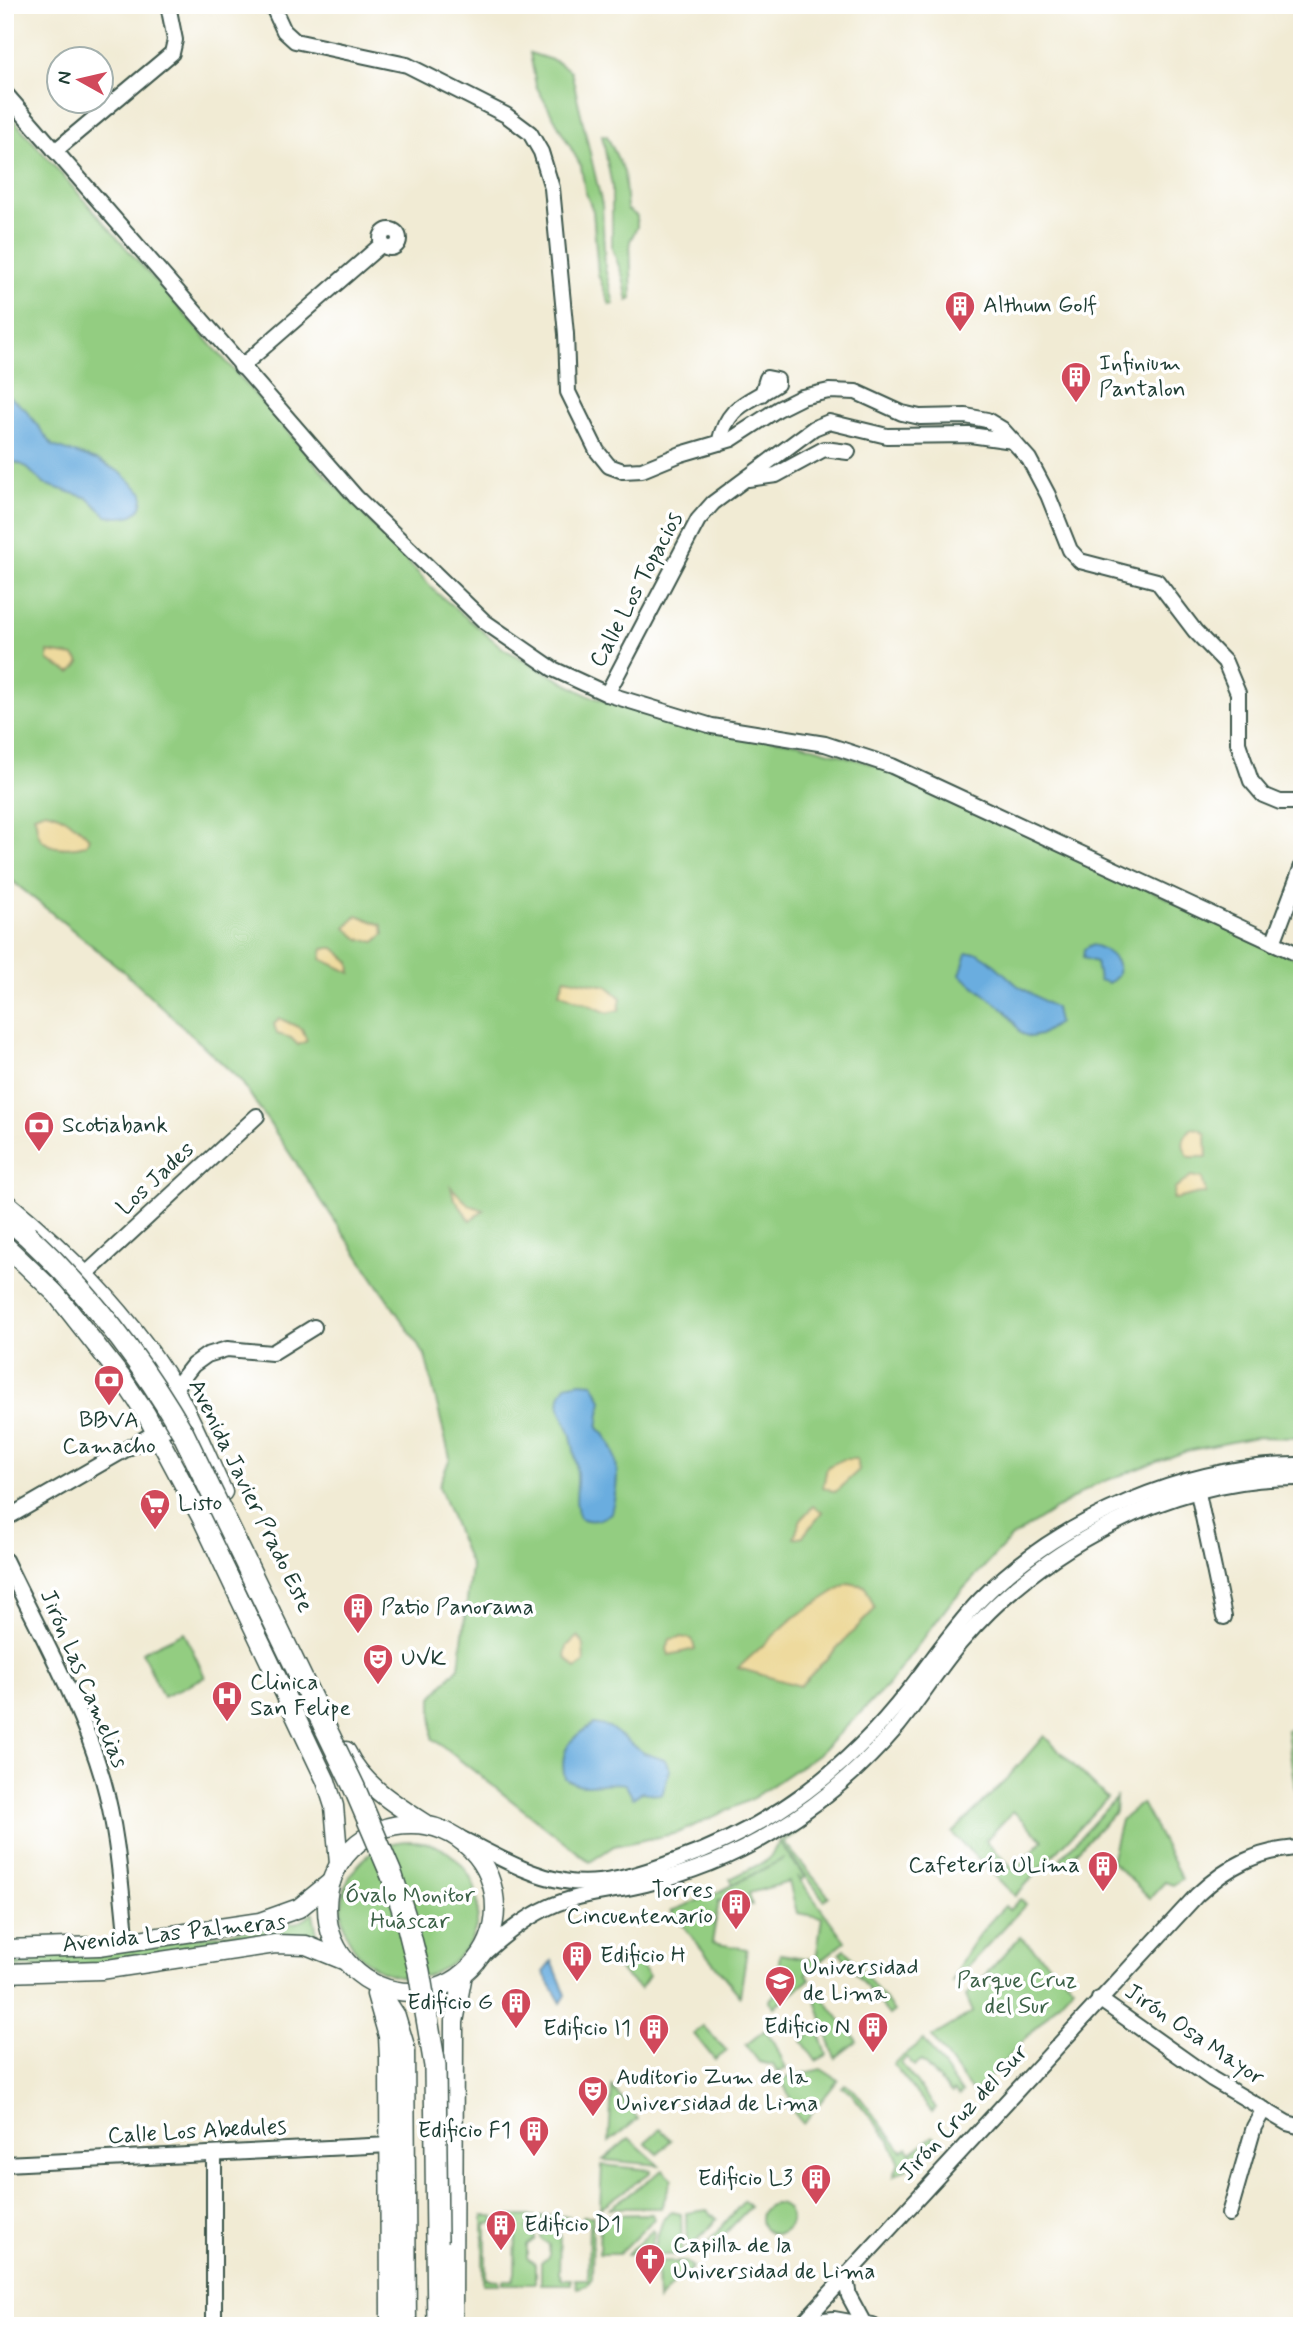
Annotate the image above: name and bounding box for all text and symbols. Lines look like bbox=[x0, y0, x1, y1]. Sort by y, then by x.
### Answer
north arrow bbox=[46, 46, 116, 116]
text: N bbox=[51, 70, 78, 86]
building icon: Althum Golf bbox=[943, 289, 977, 333]
place label: Althum Golf bbox=[983, 291, 1097, 321]
place label: Infinium Pantalon bbox=[1099, 349, 1186, 405]
building icon: Infinium Pantalon bbox=[1059, 360, 1093, 404]
street label: Calle Los Topacios bbox=[583, 507, 691, 673]
bank icon: Scotiabank bbox=[22, 1109, 56, 1153]
place label: Scotiabank bbox=[62, 1111, 168, 1141]
street label: Los Jades bbox=[111, 1135, 201, 1223]
bank icon: BBVA Camacho bbox=[92, 1363, 126, 1407]
street label: Avenida Javier Prado Este bbox=[180, 1374, 320, 1618]
place label: BBVA Camacho bbox=[62, 1406, 156, 1462]
supermarket icon: Listo bbox=[138, 1487, 172, 1531]
place label: Listo bbox=[178, 1489, 222, 1519]
street label: Jirón Las Camelias bbox=[32, 1585, 134, 1773]
building icon: Patio Panorama bbox=[341, 1591, 375, 1635]
place label: Patio Panorama bbox=[381, 1593, 534, 1623]
theatre icon: UVK bbox=[361, 1642, 395, 1686]
place label: UVK bbox=[401, 1644, 447, 1674]
place label: Clinica San Felipe bbox=[250, 1668, 351, 1724]
hospital icon: Clinica San Felipe bbox=[210, 1679, 244, 1723]
building icon: Cafetería ULima bbox=[1086, 1849, 1120, 1893]
place label: Cafetería ULima bbox=[908, 1851, 1080, 1881]
place label: Torres Cincuentenario bbox=[566, 1876, 713, 1932]
park label: Óvalo Monitor Huáscar bbox=[345, 1881, 475, 1937]
building icon: Torres Cincuentenario bbox=[719, 1887, 753, 1931]
street label: Avenida Las Palmeras bbox=[61, 1907, 287, 1961]
building icon: Edificio H bbox=[560, 1939, 594, 1983]
place label: Edificio H bbox=[600, 1941, 686, 1971]
place label: Universidad de Lima bbox=[803, 1953, 918, 2009]
school or university icon: Universidad de Lima bbox=[763, 1964, 797, 2008]
park label: Parque Cruz del Sur bbox=[957, 1966, 1077, 2022]
street label: Jirón Osa Mayor bbox=[1118, 1977, 1270, 2093]
building icon: Edificio G bbox=[499, 1986, 533, 2030]
place label: Edificio G bbox=[407, 1988, 493, 2018]
building icon: Edificio N bbox=[856, 2010, 890, 2054]
building icon: Edificio I1 bbox=[637, 2012, 671, 2056]
place label: Edificio N bbox=[764, 2012, 850, 2042]
place label: Edificio I1 bbox=[543, 2014, 631, 2044]
street label: Jirón Cruz del Sur bbox=[893, 2038, 1036, 2188]
place label: Auditorio Zum de la Universidad de Lima bbox=[616, 2063, 819, 2119]
theatre icon: Auditorio Zum de la Universidad de Lima bbox=[576, 2074, 610, 2118]
street label: Calle Los Abedules bbox=[107, 2112, 287, 2152]
building icon: Edificio F1 bbox=[517, 2114, 551, 2158]
place label: Edificio F1 bbox=[418, 2116, 511, 2146]
building icon: Edificio L3 bbox=[799, 2162, 833, 2206]
place label: Edificio L3 bbox=[698, 2164, 793, 2194]
building icon: Edificio D1 bbox=[484, 2208, 518, 2252]
place label: Edificio D1 bbox=[524, 2210, 621, 2240]
place label: Capilla de la Universidad de Lima bbox=[673, 2231, 876, 2287]
church icon: Capilla de la Universidad de Lima bbox=[633, 2242, 667, 2286]

